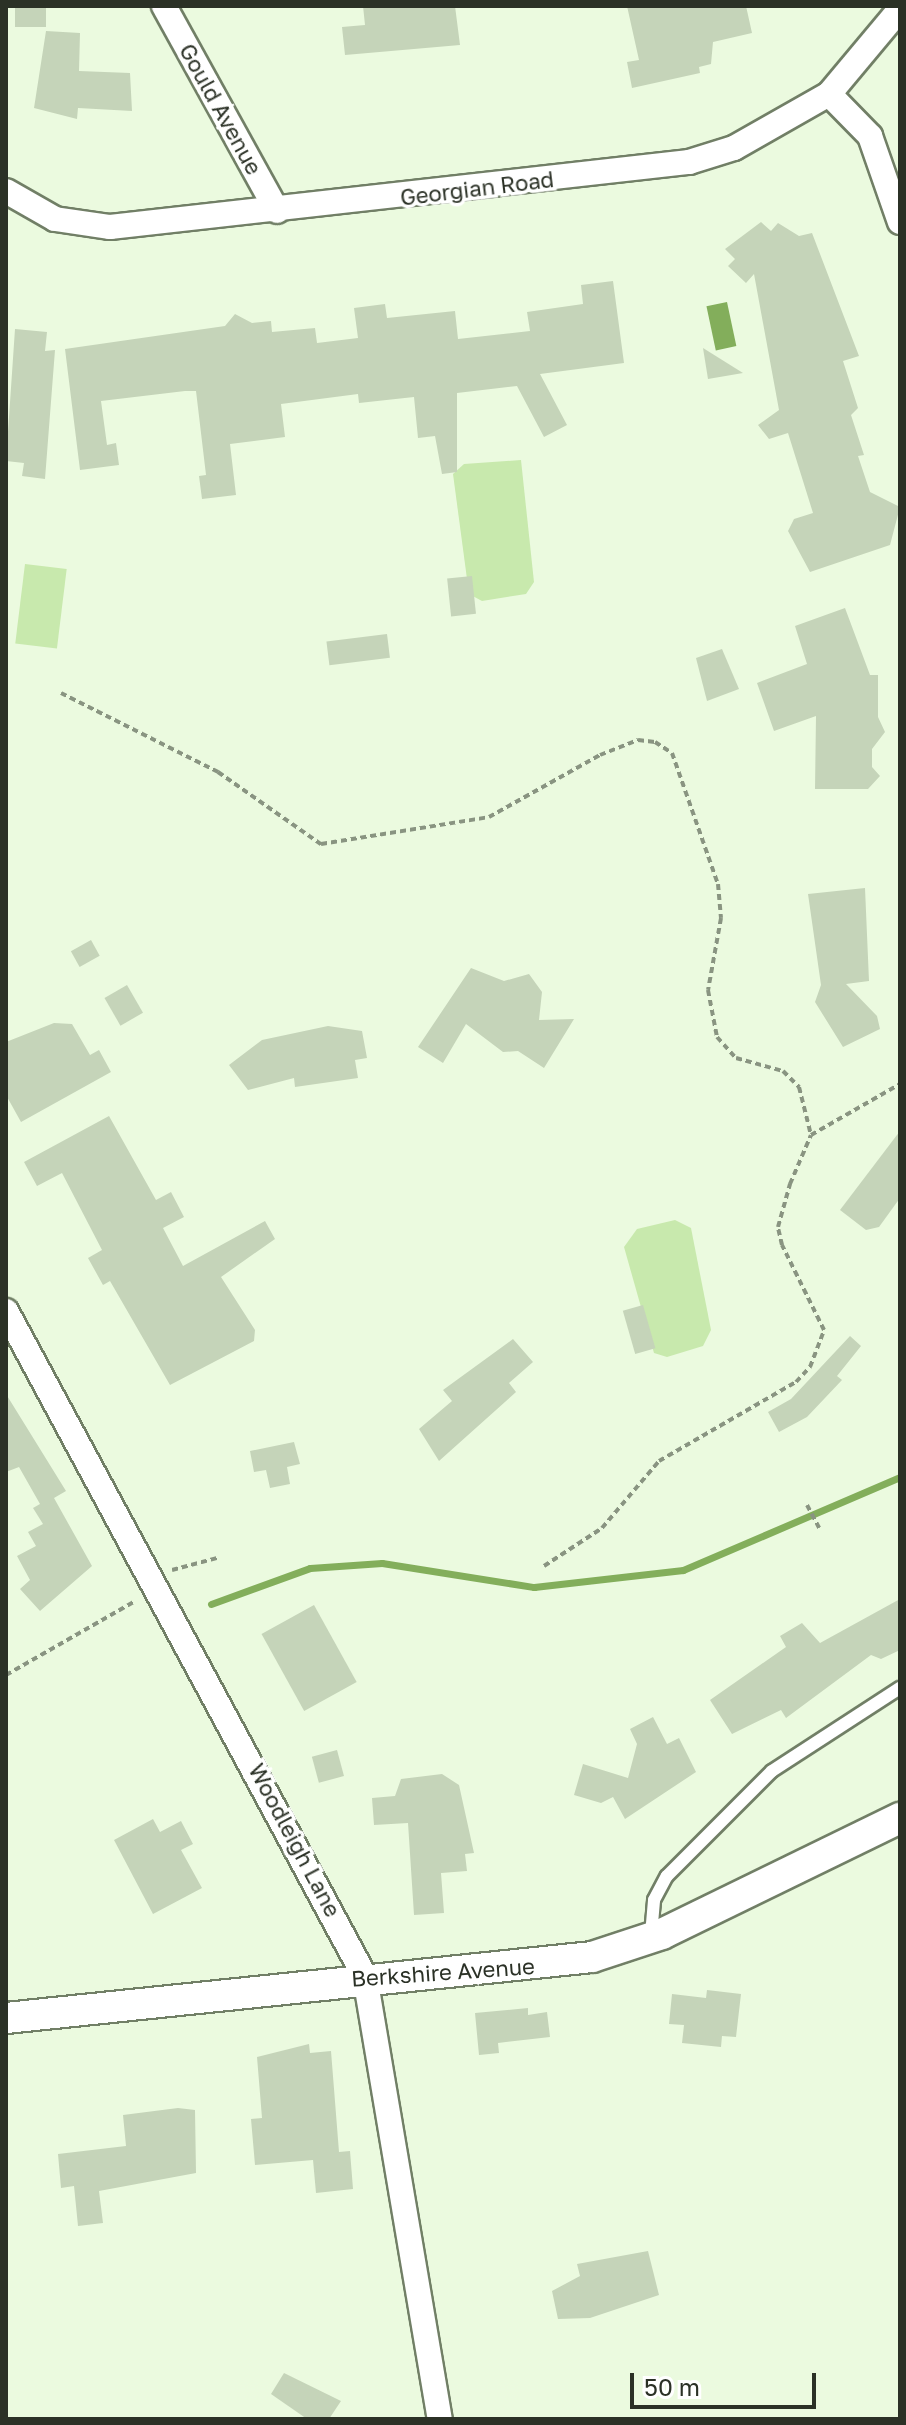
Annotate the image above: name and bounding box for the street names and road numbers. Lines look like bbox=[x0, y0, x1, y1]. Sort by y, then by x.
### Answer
street label: Gould Avenue bbox=[174, 39, 268, 179]
street label: Georgian Road bbox=[399, 165, 555, 211]
street label: Woodleigh Lane bbox=[244, 1759, 346, 1921]
street label: Berkshire Avenue bbox=[350, 1952, 536, 1992]

